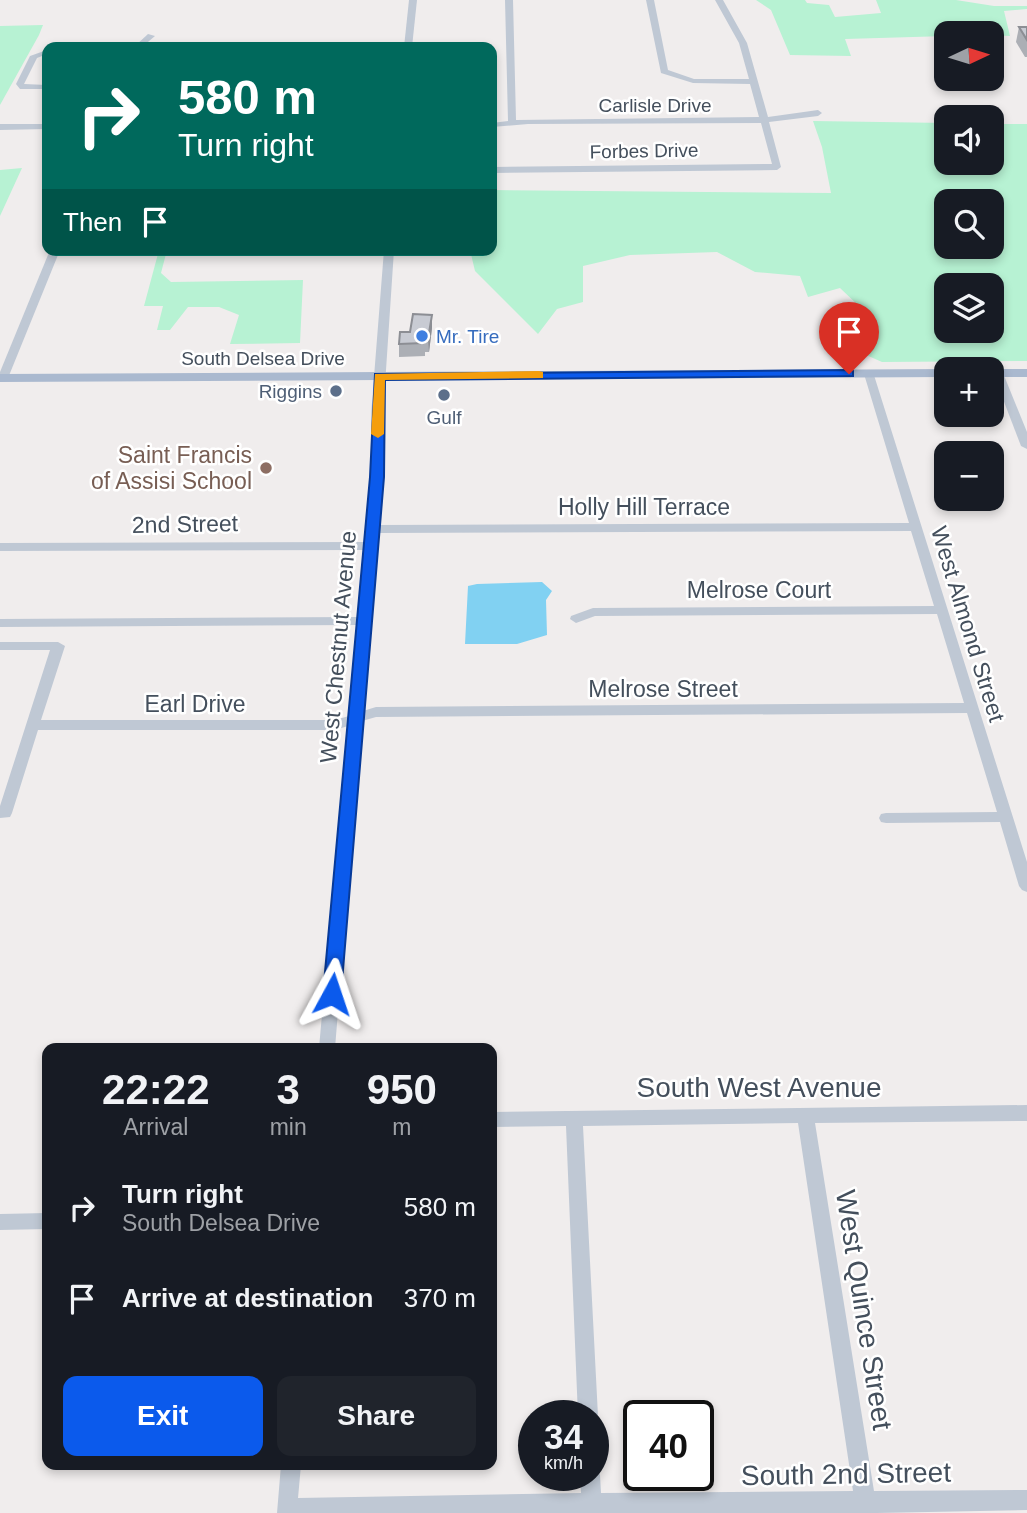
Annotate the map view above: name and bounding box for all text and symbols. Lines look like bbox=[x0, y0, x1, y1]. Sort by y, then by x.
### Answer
north arrow bbox=[934, 21, 1004, 91]
map controls bbox=[934, 21, 1004, 511]
icon: right bbox=[63, 70, 154, 161]
text: 580 m bbox=[178, 70, 317, 124]
street label: Carlisle Drive bbox=[599, 95, 711, 116]
button: sound bbox=[934, 105, 1004, 175]
text: Turn right bbox=[178, 127, 314, 163]
street label: Forbes Drive bbox=[589, 140, 699, 162]
button: search bbox=[934, 189, 1004, 259]
icon: arrive bbox=[136, 203, 174, 241]
text: Then bbox=[63, 207, 122, 237]
button: layers bbox=[934, 273, 1004, 343]
pin bbox=[819, 302, 879, 374]
icon: arrive bbox=[830, 313, 868, 351]
place label: Mr. Tire bbox=[436, 326, 499, 347]
marker: Mr. Tire bbox=[414, 328, 430, 344]
street label: South Delsea Drive bbox=[181, 348, 345, 369]
button: + bbox=[934, 357, 1004, 427]
place label: Riggins bbox=[259, 381, 322, 402]
marker: Riggins bbox=[328, 383, 344, 399]
marker: Gulf bbox=[436, 387, 452, 403]
place label: Gulf bbox=[427, 407, 462, 428]
button: − bbox=[934, 441, 1004, 511]
place label: Saint Francis of Assisi School bbox=[91, 442, 252, 494]
marker: Saint Francis of Assisi School bbox=[258, 460, 274, 476]
street label: Holly Hill Terrace bbox=[558, 494, 730, 520]
street label: 2nd Street bbox=[132, 510, 239, 538]
street label: West Almond Street bbox=[926, 523, 1010, 725]
street label: West Chestnut Avenue bbox=[315, 530, 361, 764]
street label: Melrose Court bbox=[687, 577, 832, 603]
street label: Melrose Street bbox=[588, 676, 738, 702]
street label: Earl Drive bbox=[145, 691, 245, 717]
position arrow bbox=[295, 957, 369, 1031]
text: 22:22 bbox=[102, 1066, 210, 1113]
text: 3 bbox=[276, 1066, 300, 1113]
text: 950 bbox=[367, 1066, 437, 1113]
street label: South West Avenue bbox=[637, 1072, 881, 1103]
text: Arrival bbox=[123, 1114, 188, 1140]
text: min bbox=[270, 1114, 307, 1140]
text: m bbox=[392, 1114, 411, 1140]
text: Turn right bbox=[122, 1179, 243, 1209]
street label: West Quince Street bbox=[830, 1188, 898, 1432]
icon: right bbox=[63, 1189, 101, 1227]
text: 580 m bbox=[404, 1192, 476, 1222]
text: South Delsea Drive bbox=[122, 1210, 320, 1236]
icon: arrive bbox=[63, 1280, 101, 1318]
text: Arrive at destination bbox=[122, 1283, 373, 1313]
text: 370 m bbox=[404, 1283, 476, 1313]
button: Exit bbox=[63, 1376, 263, 1456]
button: Share bbox=[277, 1376, 476, 1456]
speed limit sign: 40 bbox=[623, 1400, 714, 1491]
text: 34 bbox=[544, 1417, 583, 1456]
text: km/h bbox=[544, 1453, 583, 1473]
street label: South 2nd Street bbox=[741, 1457, 952, 1491]

